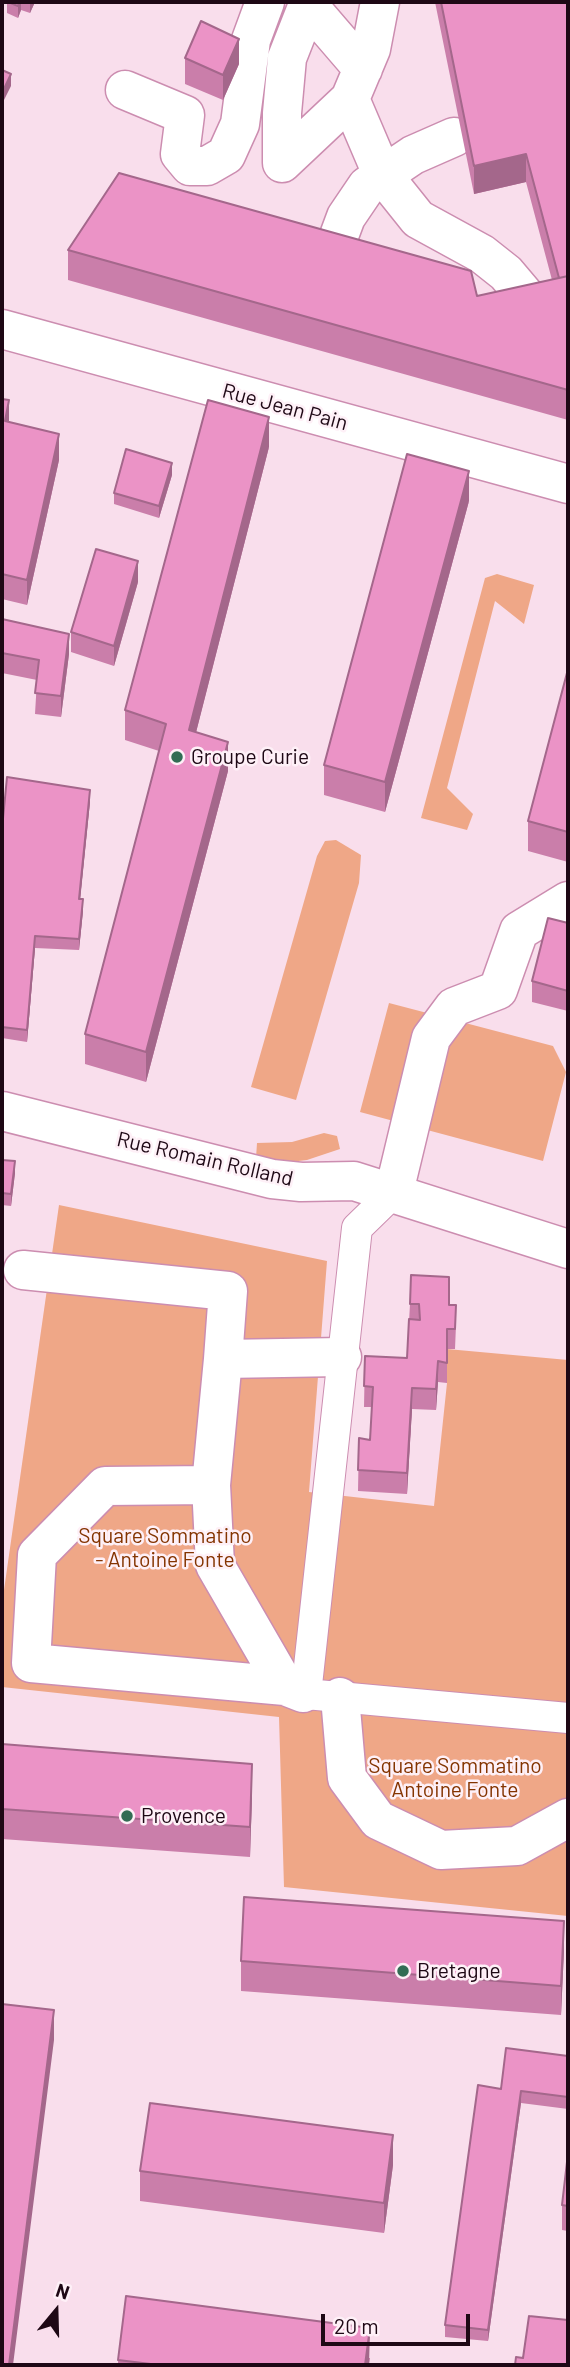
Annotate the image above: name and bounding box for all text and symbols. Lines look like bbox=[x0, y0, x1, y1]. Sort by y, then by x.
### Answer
street label: Rue Jean Pain bbox=[220, 378, 350, 436]
place label: Groupe Curie bbox=[191, 744, 309, 770]
marker: Groupe Curie bbox=[169, 749, 185, 765]
street label: Rue Romain Rolland bbox=[114, 1126, 296, 1192]
park label: Square Sommatino - Antoine Fonte bbox=[78, 1523, 252, 1573]
park label: Square Sommatino Antoine Fonte bbox=[368, 1753, 542, 1803]
place label: Provence bbox=[141, 1803, 226, 1829]
marker: Provence bbox=[119, 1808, 135, 1824]
place label: Bretagne bbox=[417, 1958, 501, 1984]
marker: Bretagne bbox=[395, 1963, 411, 1979]
north arrow bbox=[21, 2276, 91, 2346]
text: N bbox=[53, 2278, 73, 2304]
scale bar bbox=[325, 2300, 474, 2344]
text: 20 m bbox=[334, 2313, 379, 2338]

